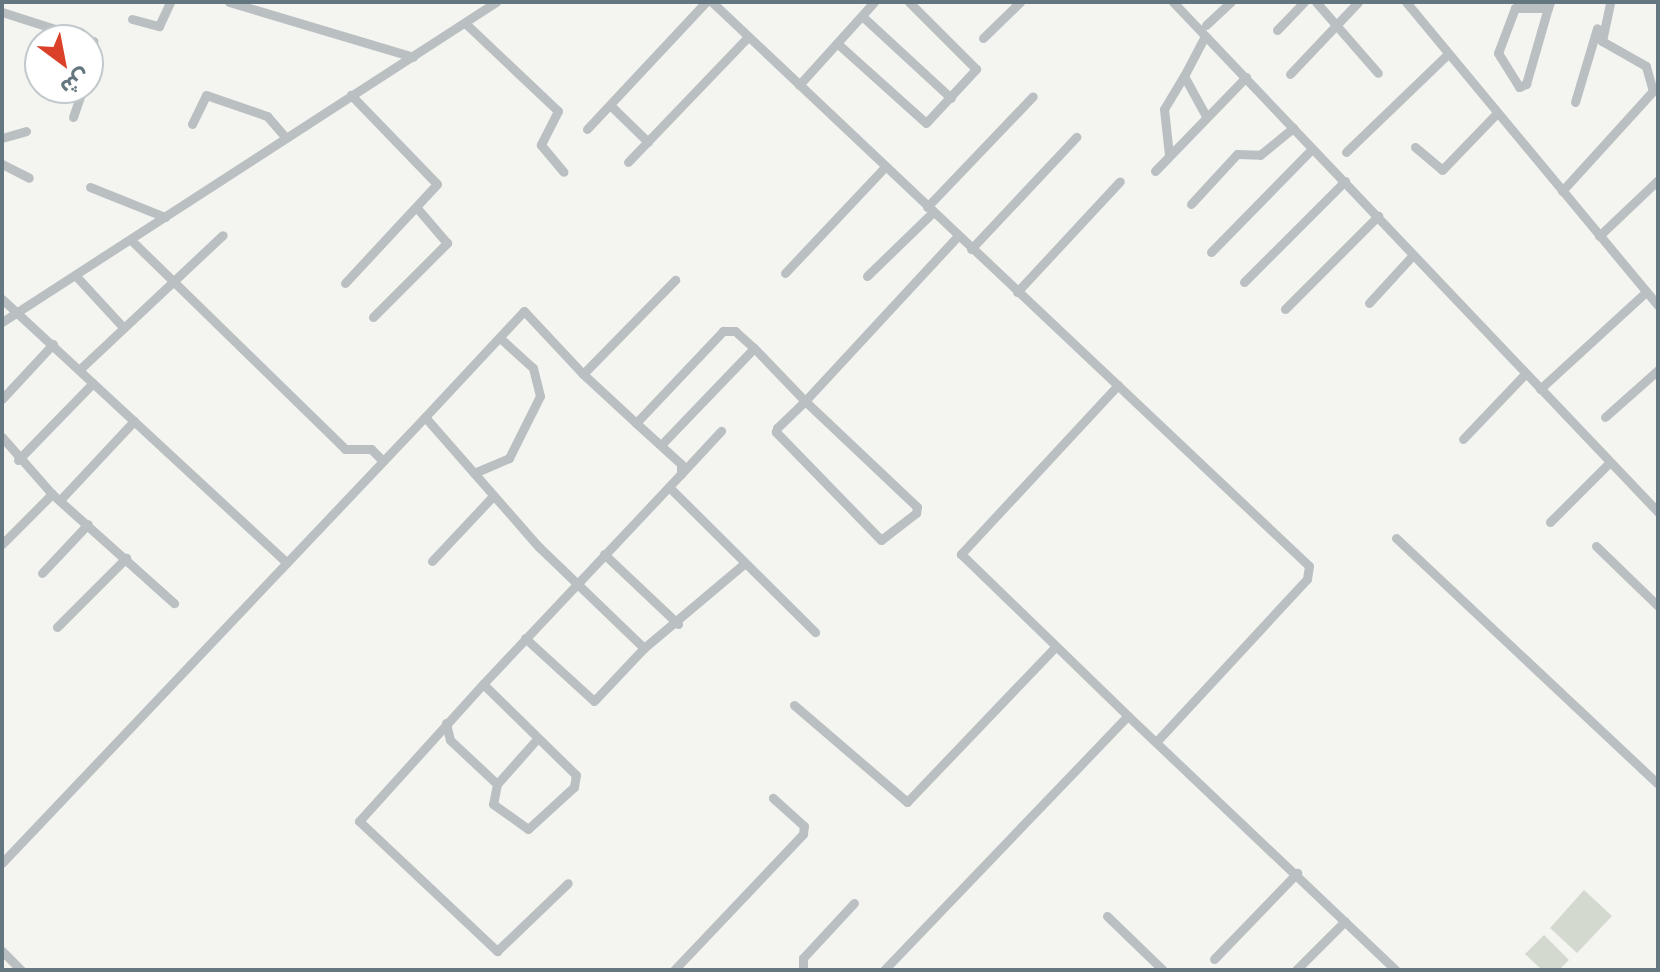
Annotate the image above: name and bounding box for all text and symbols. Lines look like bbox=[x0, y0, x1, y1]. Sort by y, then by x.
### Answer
north arrow bbox=[24, 24, 104, 104]
text: ش bbox=[55, 63, 96, 103]

